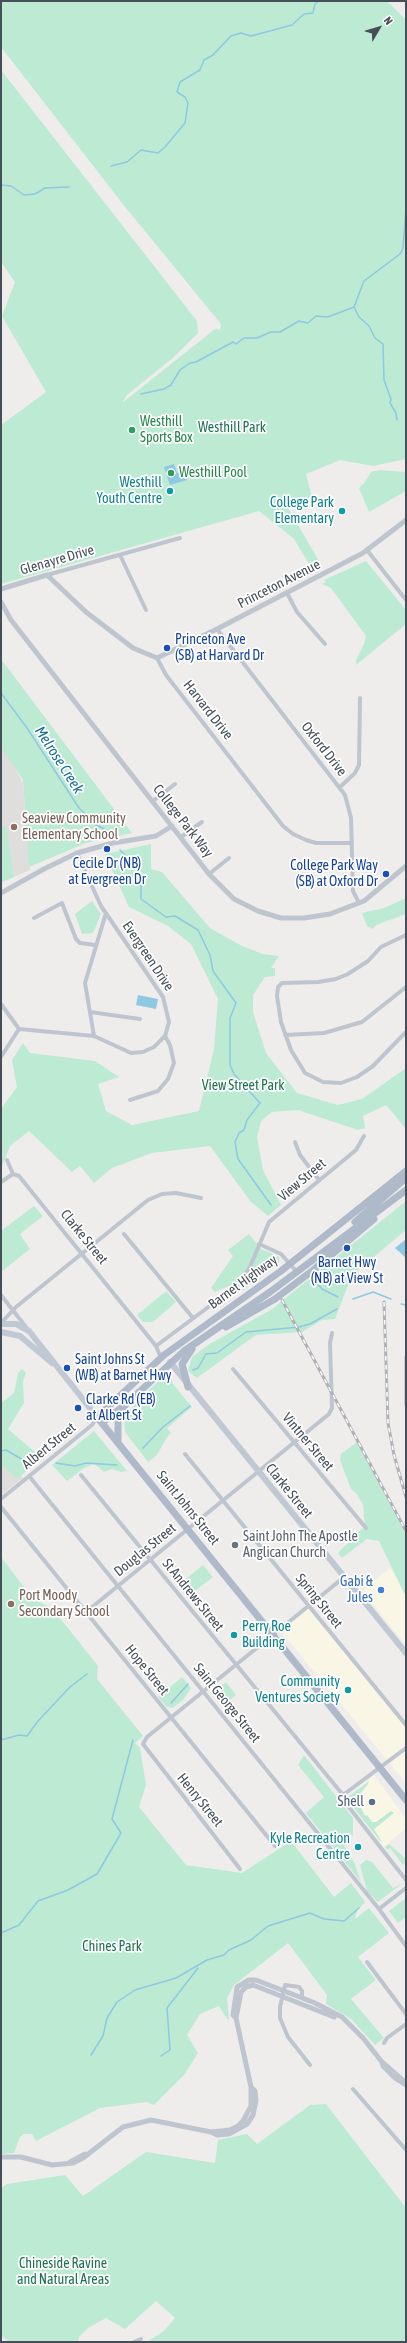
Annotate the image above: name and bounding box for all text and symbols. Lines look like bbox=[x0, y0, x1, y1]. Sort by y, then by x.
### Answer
north arrow bbox=[359, 8, 399, 48]
text: N bbox=[382, 14, 395, 27]
place label: Westhill Sports Box bbox=[140, 414, 193, 446]
park label: Westhill Park bbox=[198, 420, 266, 436]
marker: Westhill Sports Box bbox=[127, 425, 137, 435]
place label: Westhill Pool bbox=[179, 465, 247, 481]
marker: Westhill Pool bbox=[166, 468, 176, 478]
place label: Westhill Youth Centre bbox=[97, 475, 162, 508]
marker: Westhill Youth Centre bbox=[165, 486, 175, 496]
place label: College Park Elementary bbox=[270, 495, 334, 528]
marker: College Park Elementary bbox=[337, 506, 347, 516]
street label: Glenayre Drive bbox=[18, 541, 96, 579]
street label: Princeton Avenue bbox=[235, 556, 323, 612]
place label: Princeton Ave (SB) at Harvard Dr bbox=[175, 632, 264, 664]
marker: Princeton Ave (SB) at Harvard Dr bbox=[162, 643, 172, 653]
street label: Harvard Drive bbox=[180, 677, 236, 743]
street label: Oxford Drive bbox=[298, 719, 350, 779]
water label: Melrose Creek bbox=[31, 723, 87, 797]
street label: College Park Way bbox=[149, 781, 217, 861]
place label: Seaview Community Elementary School bbox=[22, 811, 126, 844]
marker: Seaview Community Elementary School bbox=[9, 822, 19, 832]
marker: Cecile Dr (NB) at Evergreen Dr bbox=[102, 844, 112, 854]
place label: Cecile Dr (NB) at Evergreen Dr bbox=[68, 856, 146, 888]
place label: College Park Way (SB) at Oxford Dr bbox=[290, 858, 378, 890]
marker: College Park Way (SB) at Oxford Dr bbox=[381, 869, 391, 879]
street label: Evergreen Drive bbox=[119, 918, 177, 994]
park label: View Street Park bbox=[202, 1078, 284, 1094]
street label: View Street bbox=[275, 1155, 329, 1205]
street label: Clarke Street bbox=[57, 1206, 111, 1268]
marker: Barnet Hwy (NB) at View St bbox=[342, 1243, 352, 1253]
street label: Barnet Highway bbox=[205, 1251, 281, 1313]
place label: Barnet Hwy (NB) at View St bbox=[311, 1255, 383, 1288]
place label: Saint Johns St (WB) at Barnet Hwy bbox=[75, 1352, 172, 1384]
marker: Saint Johns St (WB) at Barnet Hwy bbox=[62, 1363, 72, 1373]
place label: Clarke Rd (EB) at Albert St bbox=[86, 1392, 156, 1424]
marker: Clarke Rd (EB) at Albert St bbox=[73, 1403, 83, 1413]
street label: Vintner Street bbox=[279, 1409, 337, 1475]
street label: Albert Street bbox=[19, 1419, 79, 1473]
street label: Clarke Street bbox=[262, 1460, 316, 1522]
street label: Saint Johns Street bbox=[153, 1468, 223, 1548]
street label: Douglas Street bbox=[111, 1520, 179, 1580]
place label: Saint John The Apostle Anglican Church bbox=[243, 1529, 358, 1562]
marker: Saint John The Apostle Anglican Church bbox=[230, 1540, 240, 1550]
street label: St Andrews Street bbox=[159, 1555, 227, 1635]
street label: Spring Street bbox=[292, 1570, 346, 1632]
place label: Gabi & Jules bbox=[340, 1574, 373, 1606]
marker: Gabi & Jules bbox=[376, 1585, 386, 1595]
place label: Port Moody Secondary School bbox=[19, 1588, 109, 1620]
marker: Port Moody Secondary School bbox=[6, 1599, 16, 1609]
place label: Perry Roe Building bbox=[242, 1619, 291, 1652]
marker: Perry Roe Building bbox=[229, 1630, 239, 1640]
street label: Hope Street bbox=[121, 1641, 173, 1699]
street label: Saint George Street bbox=[190, 1660, 264, 1746]
place label: Community Ventures Society bbox=[255, 1674, 340, 1706]
marker: Community Ventures Society bbox=[343, 1685, 353, 1695]
street label: Henry Street bbox=[173, 1770, 227, 1830]
place label: Shell bbox=[338, 1794, 364, 1810]
marker: Shell bbox=[367, 1797, 377, 1807]
place label: Kyle Recreation Centre bbox=[270, 1831, 350, 1864]
marker: Kyle Recreation Centre bbox=[353, 1842, 363, 1852]
park label: Chines Park bbox=[82, 1939, 142, 1955]
park label: Chineside Ravine and Natural Areas bbox=[17, 2256, 109, 2288]

